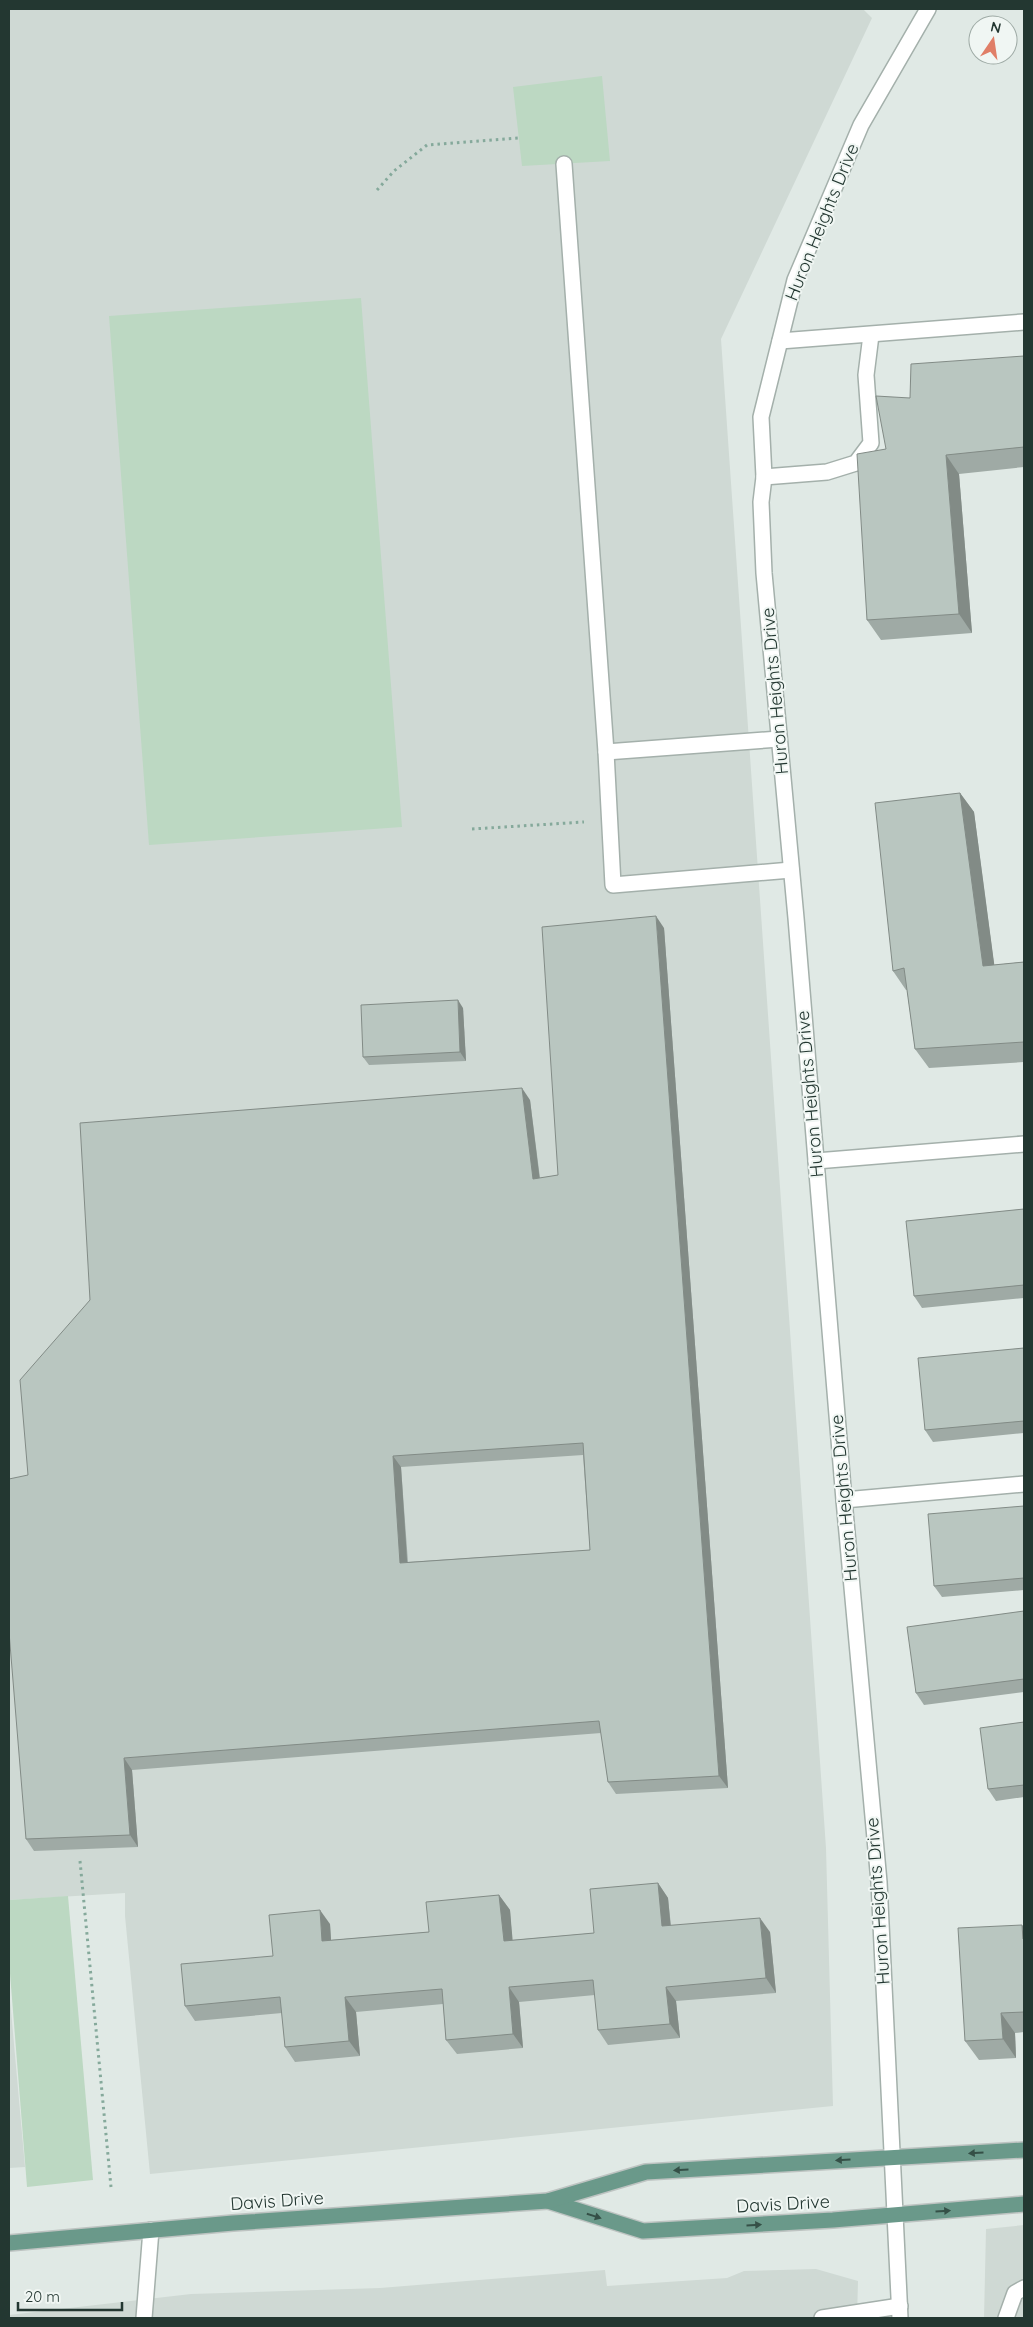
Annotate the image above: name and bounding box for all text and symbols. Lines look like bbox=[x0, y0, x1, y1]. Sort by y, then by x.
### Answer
north arrow bbox=[968, 15, 1018, 65]
text: N bbox=[989, 17, 1003, 37]
street label: Huron Heights Drive bbox=[779, 140, 864, 304]
street label: Huron Heights Drive bbox=[756, 607, 793, 775]
street label: Huron Heights Drive bbox=[791, 1010, 828, 1178]
street label: Huron Heights Drive bbox=[825, 1414, 862, 1582]
street label: Huron Heights Drive bbox=[860, 1817, 895, 1985]
one-way arrow bbox=[967, 2149, 983, 2157]
one-way arrow bbox=[835, 2157, 851, 2165]
one-way arrow bbox=[673, 2166, 689, 2174]
street label: Davis Drive bbox=[229, 2186, 325, 2215]
street label: Davis Drive bbox=[736, 2190, 830, 2217]
one-way arrow bbox=[936, 2207, 952, 2215]
one-way arrow bbox=[587, 2212, 602, 2220]
one-way arrow bbox=[747, 2220, 763, 2228]
scale bar bbox=[18, 2280, 121, 2312]
text: 20 m bbox=[25, 2287, 60, 2306]

